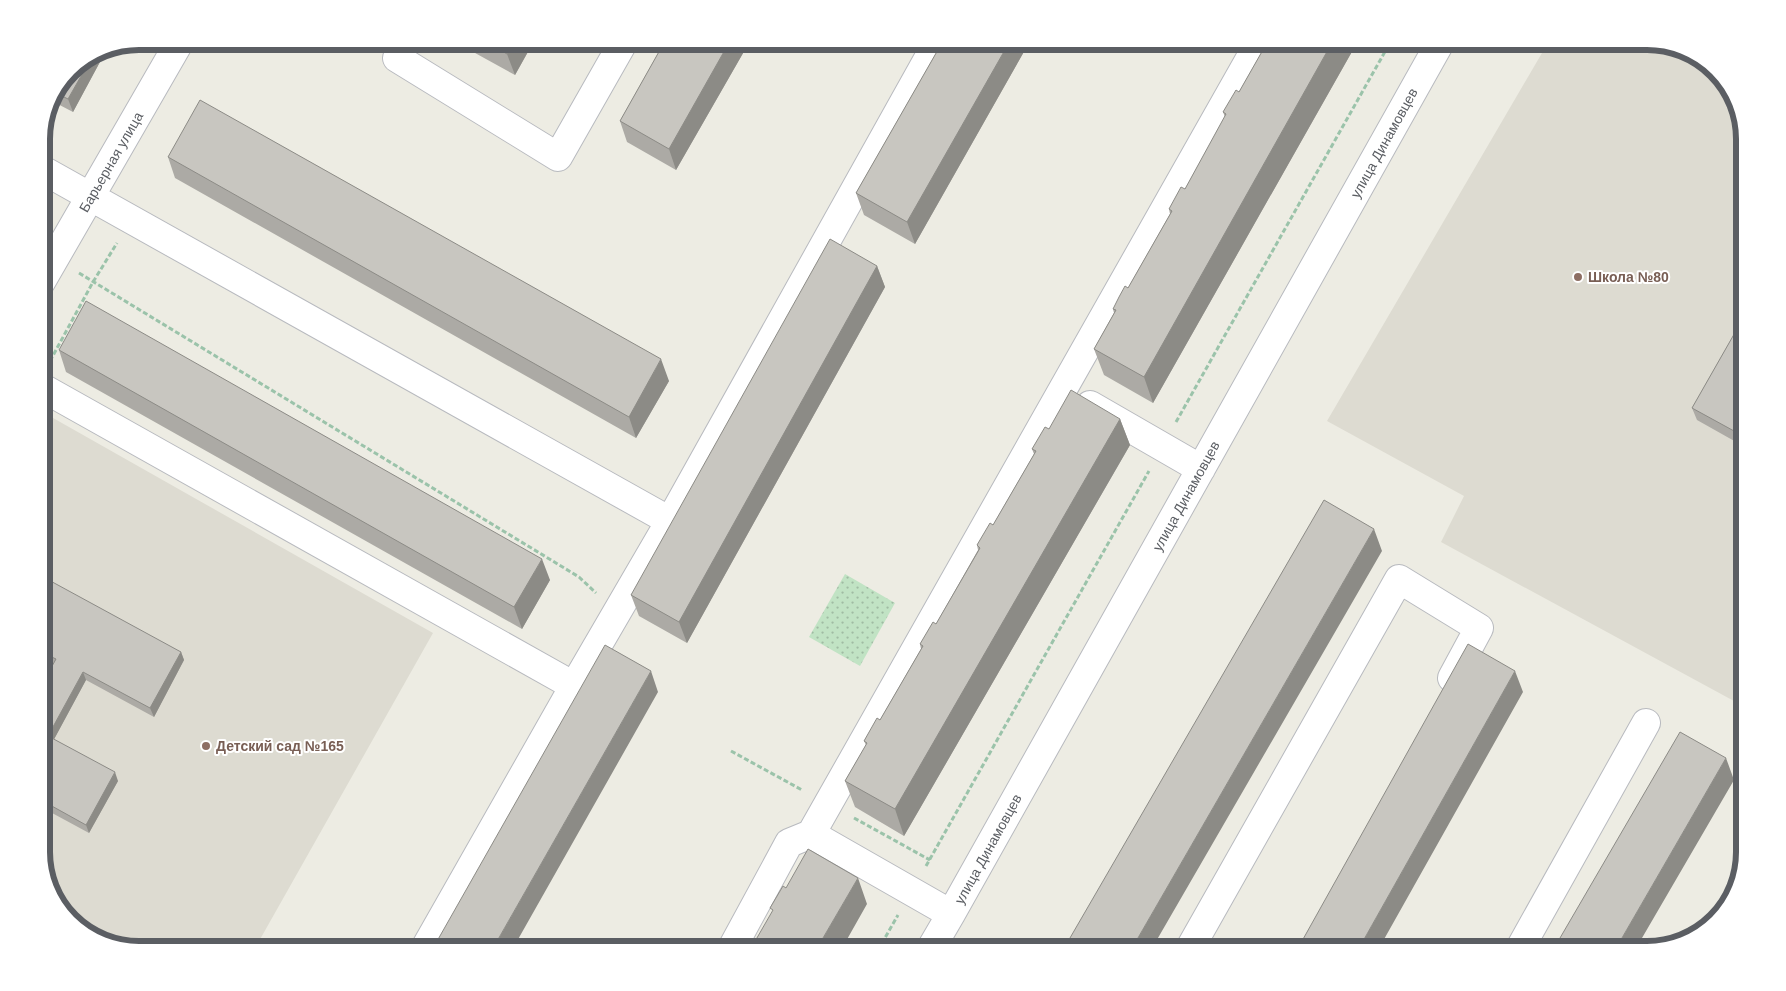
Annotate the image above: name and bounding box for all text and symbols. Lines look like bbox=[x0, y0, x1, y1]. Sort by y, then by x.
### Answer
street label: улица Динамовцев bbox=[1347, 85, 1421, 201]
street label: Барьерная улица bbox=[76, 109, 146, 215]
place label: Школа №80 bbox=[1588, 269, 1669, 285]
marker: Школа №80 bbox=[1572, 271, 1584, 283]
street label: улица Динамовцев bbox=[1149, 438, 1223, 554]
place label: Детский сад №165 bbox=[216, 738, 344, 754]
marker: Детский сад №165 bbox=[200, 740, 212, 752]
street label: улица Динамовцев bbox=[951, 791, 1025, 907]

